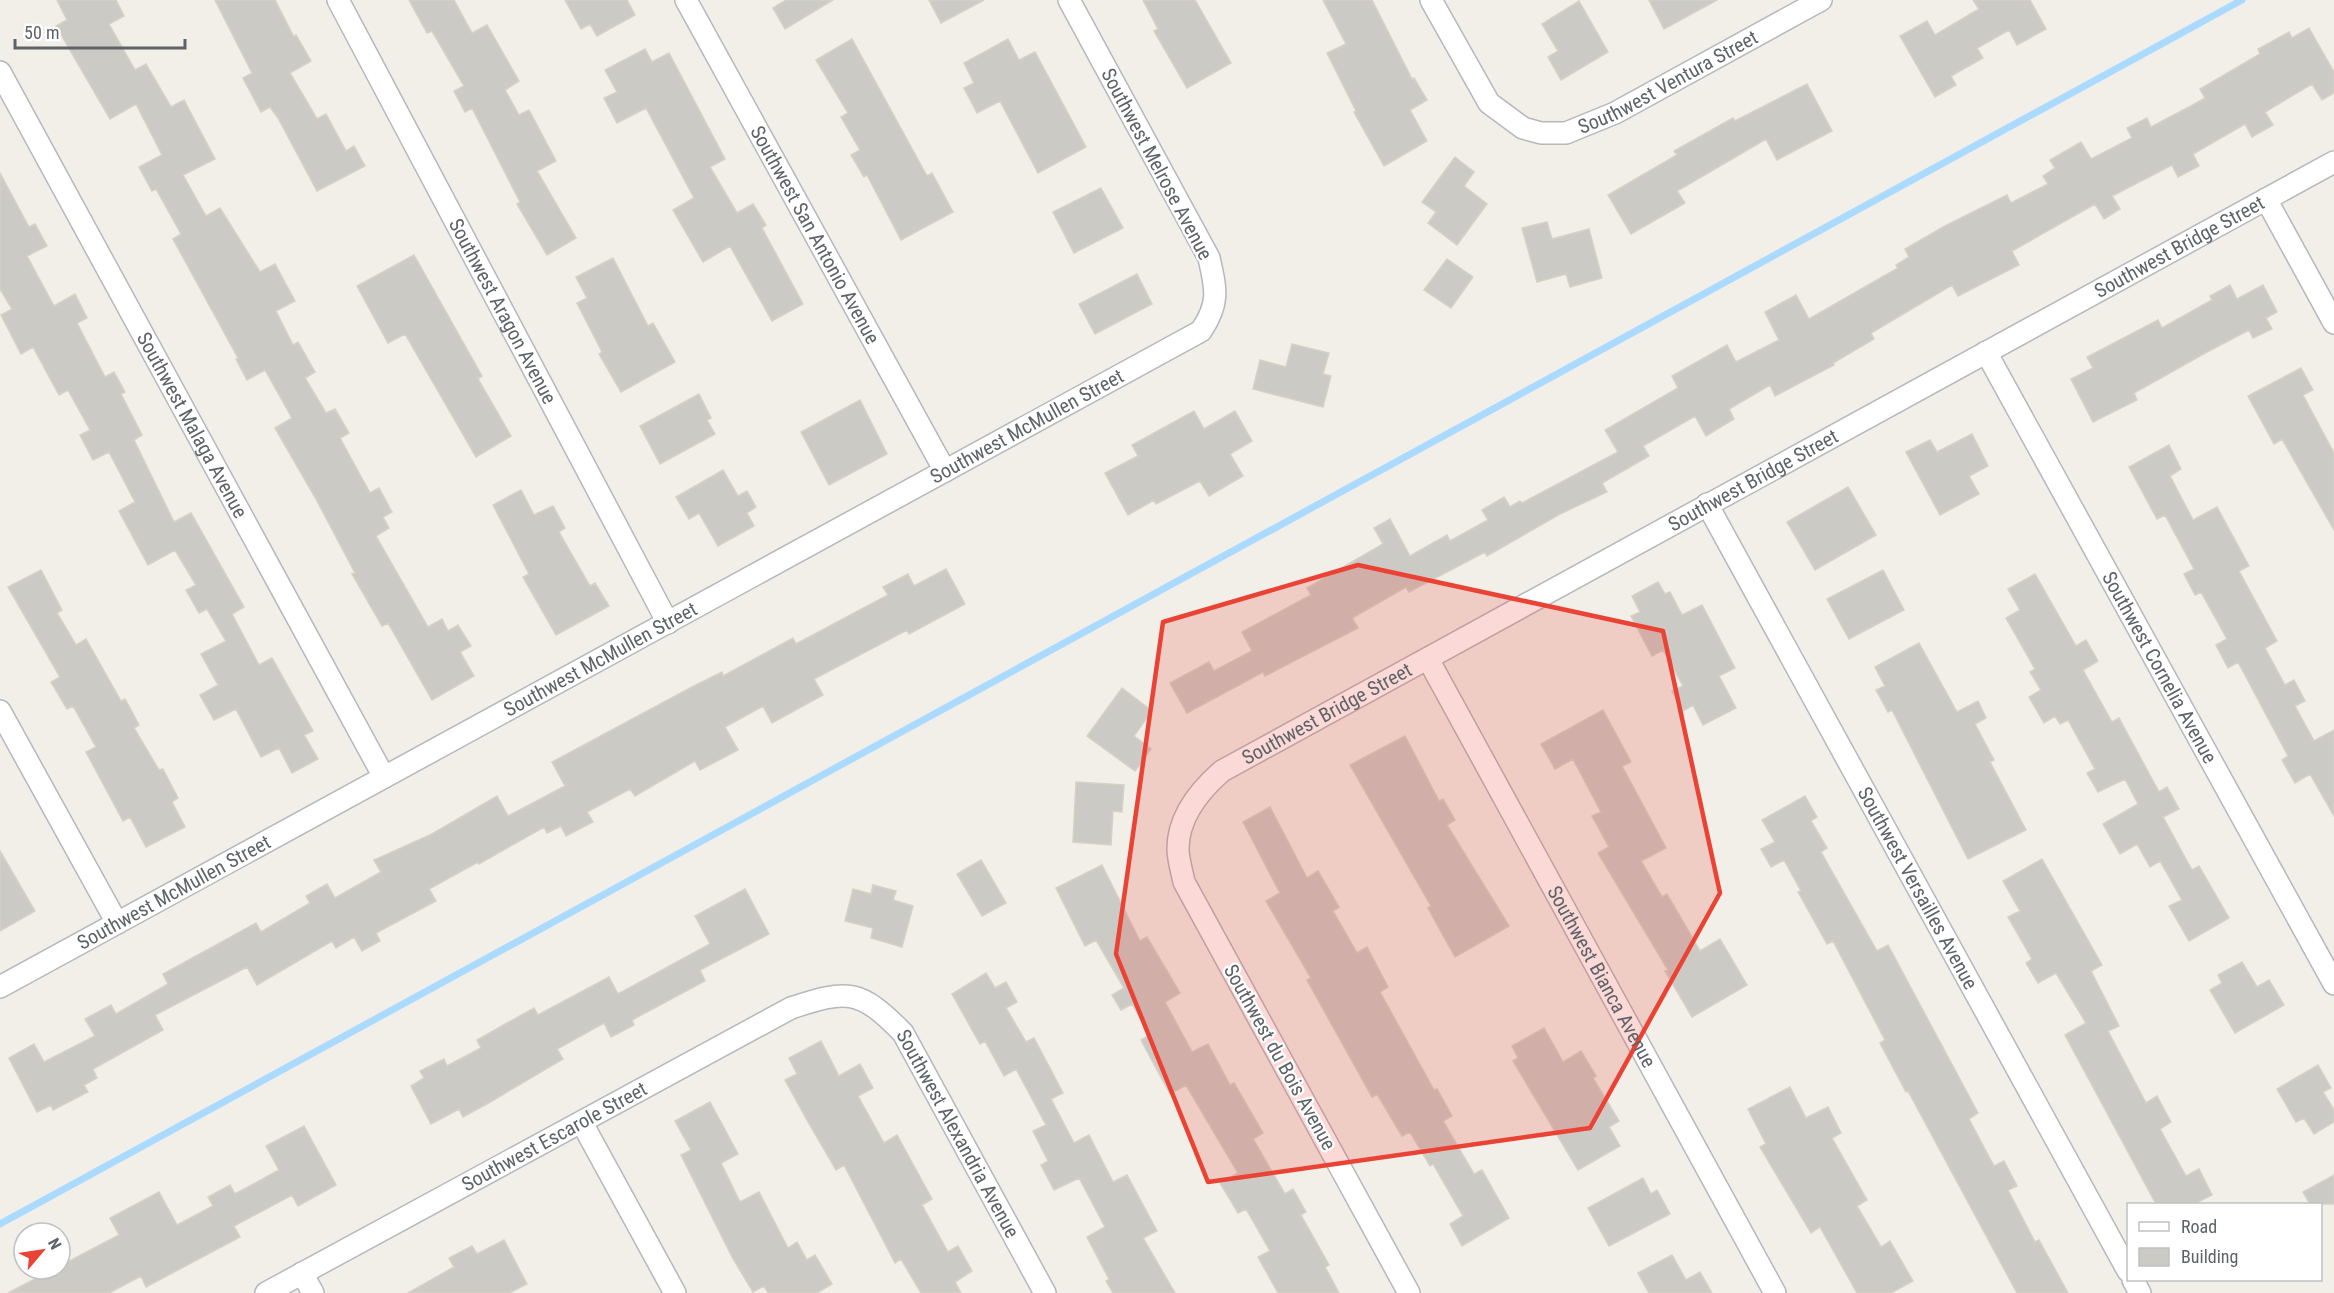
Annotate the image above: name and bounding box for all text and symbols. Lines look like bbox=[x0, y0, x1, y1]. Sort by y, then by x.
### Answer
scale bar bbox=[15, 12, 184, 50]
text: 50 m bbox=[24, 22, 59, 43]
street label: Southwest Ventura Street bbox=[1574, 25, 1762, 139]
street label: Southwest Melrose Avenue bbox=[1096, 64, 1218, 264]
street label: Southwest San Antonio Avenue bbox=[745, 122, 885, 348]
street label: Southwest Bridge Street bbox=[2090, 191, 2268, 303]
street label: Southwest Aragon Avenue bbox=[444, 214, 562, 408]
street label: Southwest Malaga Avenue bbox=[132, 328, 253, 522]
street label: Southwest McMullen Street bbox=[926, 364, 1128, 489]
street label: Southwest Bridge Street bbox=[1664, 424, 1842, 536]
street label: Southwest Cornelia Avenue bbox=[2097, 567, 2222, 767]
street label: Southwest McMullen Street bbox=[500, 597, 701, 722]
street label: Southwest Bridge Street bbox=[1238, 657, 1416, 770]
street label: Southwest Versailles Avenue bbox=[1853, 783, 1983, 993]
street label: Southwest McMullen Street bbox=[73, 830, 275, 955]
street label: Southwest Bianca Avenue bbox=[1542, 882, 1661, 1072]
street label: Southwest du Bois Avenue bbox=[1219, 960, 1341, 1154]
street label: Southwest Alexandria Avenue bbox=[891, 1025, 1024, 1242]
street label: Southwest Escarole Street bbox=[458, 1077, 651, 1196]
legend bbox=[2127, 1203, 2322, 1281]
text: Road bbox=[2181, 1216, 2217, 1237]
north arrow bbox=[12, 1221, 72, 1281]
text: N bbox=[44, 1235, 65, 1253]
text: Building bbox=[2181, 1246, 2238, 1267]

